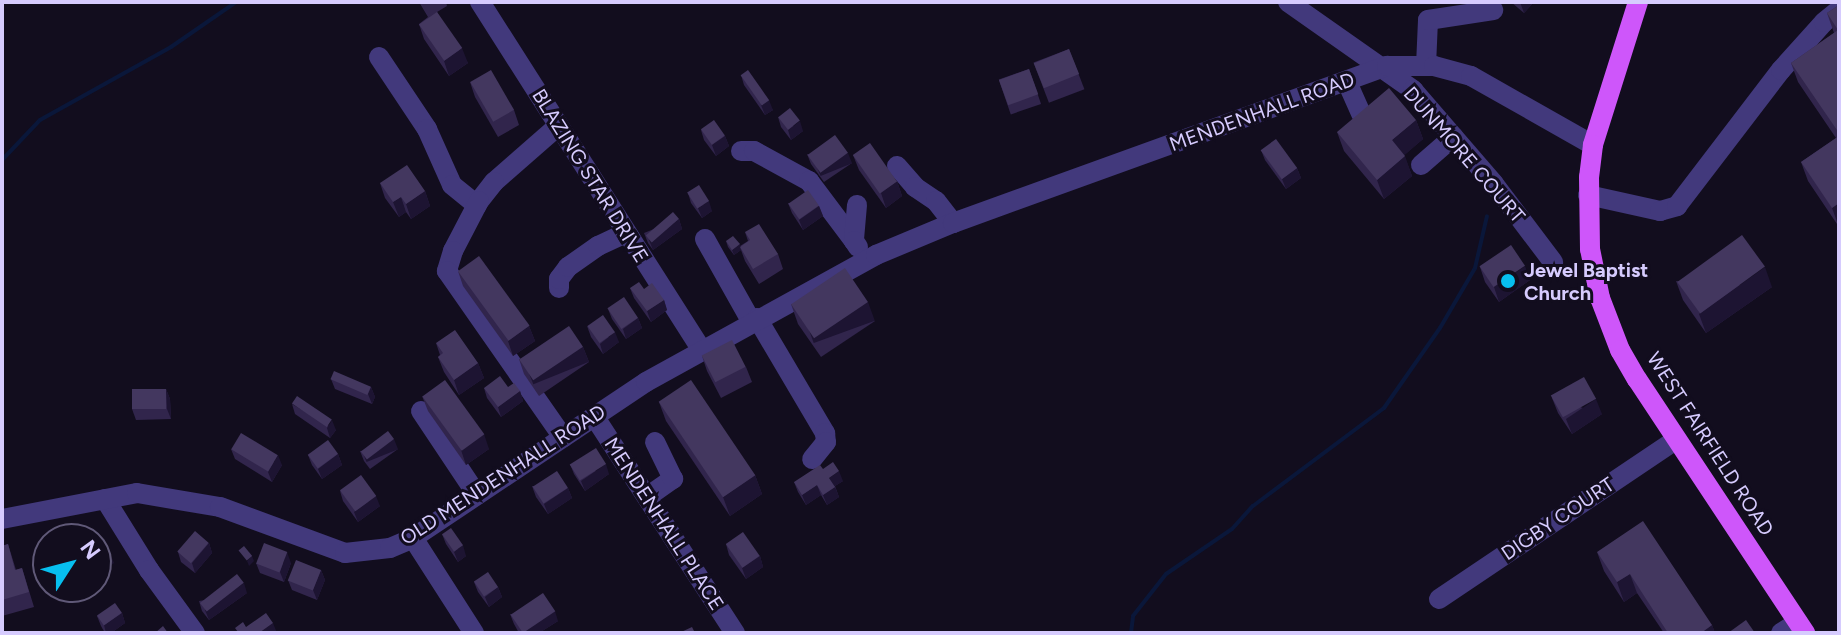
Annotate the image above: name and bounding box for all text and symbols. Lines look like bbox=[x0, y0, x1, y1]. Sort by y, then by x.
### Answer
street label: MENDENHALL ROAD bbox=[1166, 67, 1358, 157]
street label: DUNMORE COURT bbox=[1398, 82, 1530, 228]
street label: BLAZING STAR DRIVE bbox=[527, 85, 653, 267]
place label: Jewel Baptist Church bbox=[1524, 258, 1648, 305]
marker: Jewel Baptist Church bbox=[1499, 272, 1517, 290]
street label: WEST FAIRFIELD ROAD bbox=[1642, 348, 1778, 540]
street label: OLD MENDENHALL ROAD bbox=[396, 400, 610, 550]
street label: MENDENHALL PLACE bbox=[599, 433, 729, 615]
street label: DIGBY COURT bbox=[1497, 472, 1619, 566]
north arrow bbox=[32, 523, 112, 603]
text: N bbox=[74, 535, 106, 565]

